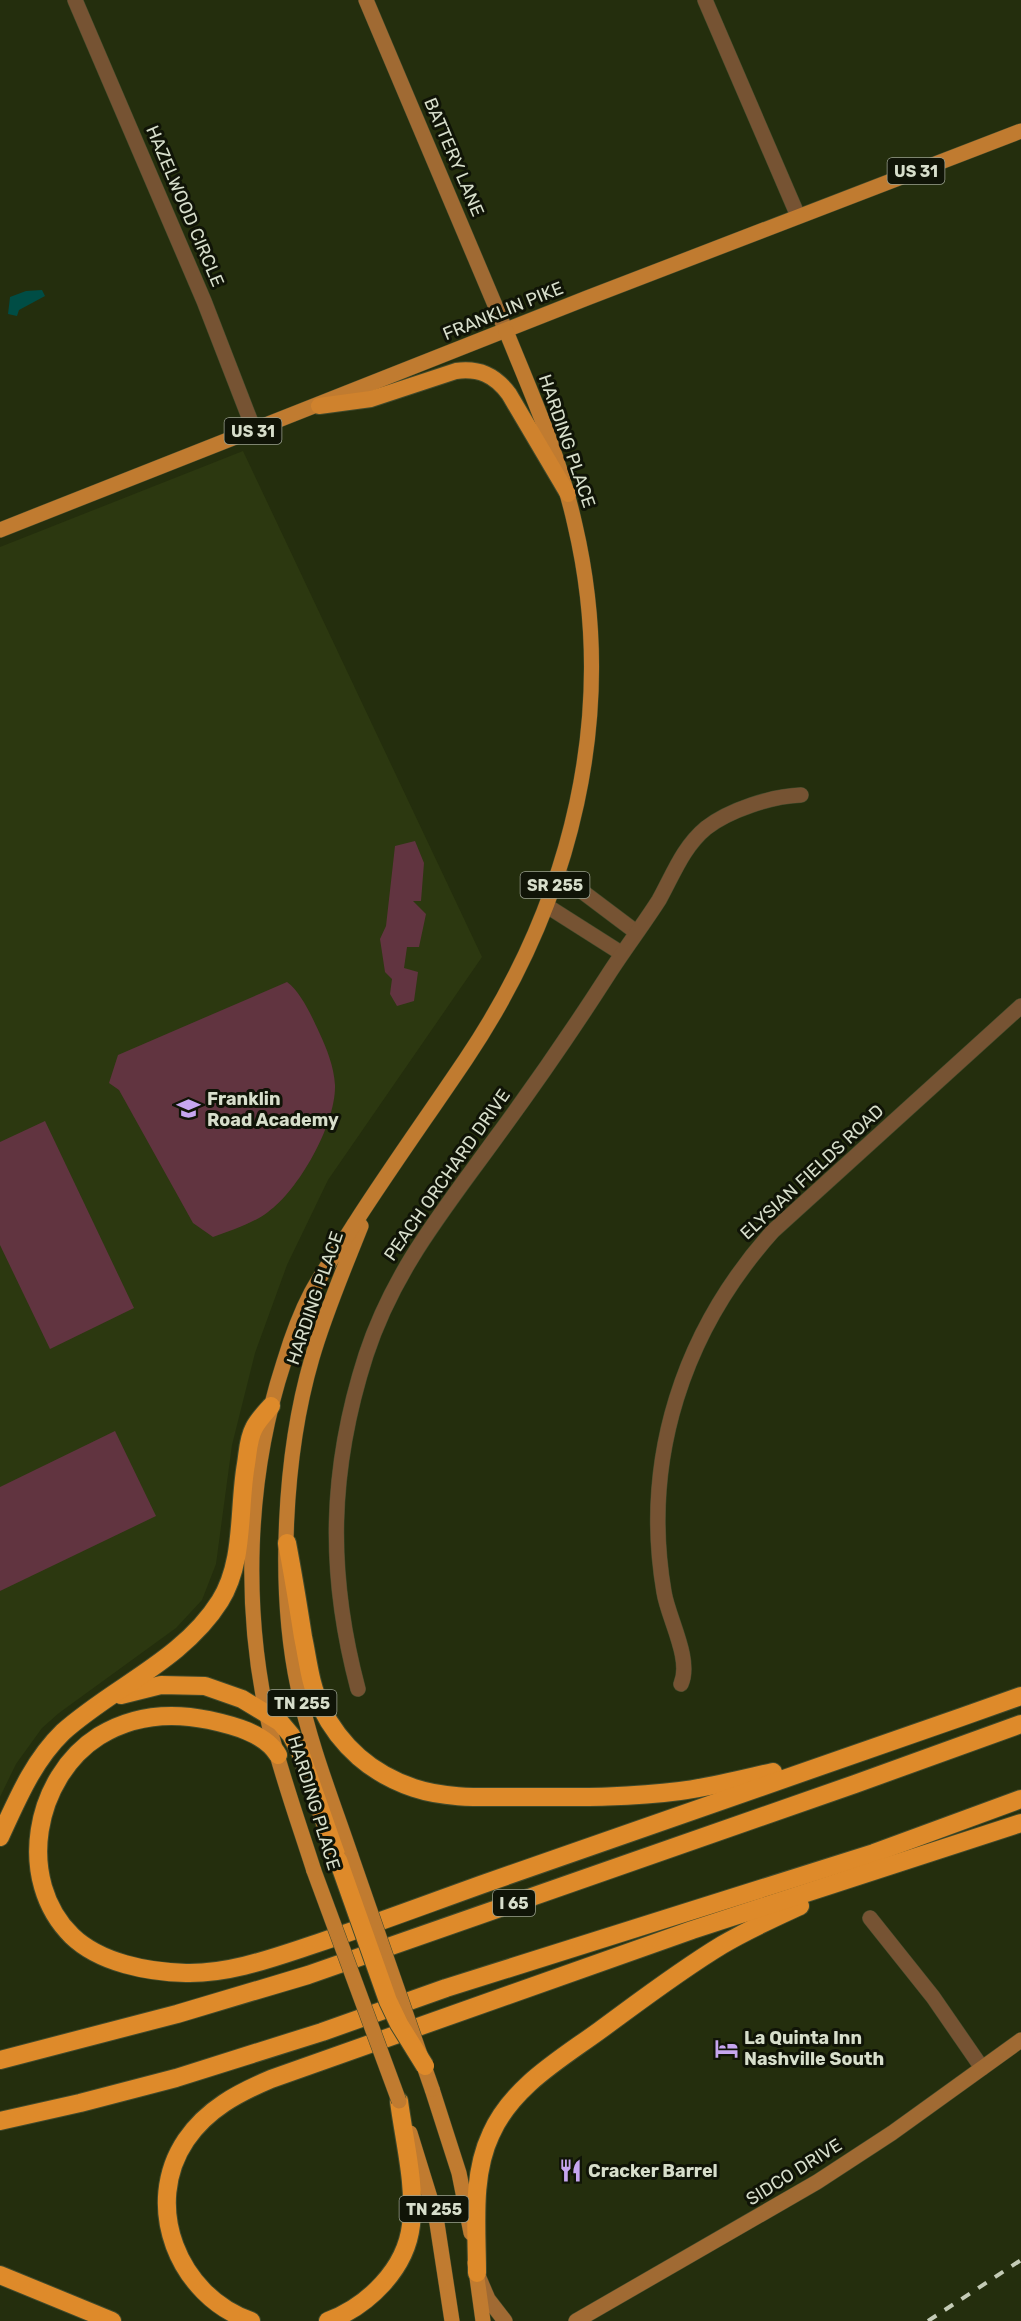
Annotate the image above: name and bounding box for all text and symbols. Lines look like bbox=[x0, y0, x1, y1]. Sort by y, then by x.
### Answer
street label: BATTERY LANE bbox=[419, 94, 489, 220]
street label: HAZELWOOD CIRCLE bbox=[141, 122, 229, 290]
road number: US 31 bbox=[888, 158, 944, 184]
street label: FRANKLIN PIKE bbox=[440, 277, 566, 345]
street label: HARDING PLACE bbox=[534, 371, 600, 511]
road number: US 31 bbox=[224, 418, 282, 444]
road number: SR 255 bbox=[520, 872, 590, 898]
street label: PEACH ORCHARD DRIVE bbox=[379, 1085, 515, 1265]
place label: Franklin Road Academy bbox=[207, 1088, 339, 1131]
school or university icon: Franklin Road Academy bbox=[176, 1096, 202, 1122]
street label: ELYSIAN FIELDS ROAD bbox=[736, 1100, 888, 1244]
street label: HARDING PLACE bbox=[282, 1228, 348, 1368]
road number: TN 255 bbox=[268, 1690, 336, 1716]
street label: HARDING PLACE bbox=[283, 1733, 345, 1873]
road number: I 65 bbox=[493, 1890, 535, 1916]
place label: La Quinta Inn Nashville South bbox=[744, 2027, 884, 2070]
hotel icon: La Quinta Inn Nashville South bbox=[713, 2035, 739, 2061]
street label: SIDCO DRIVE bbox=[742, 2134, 846, 2210]
restaurant icon: Cracker Barrel bbox=[557, 2158, 583, 2184]
place label: Cracker Barrel bbox=[588, 2160, 718, 2182]
road number: TN 255 bbox=[400, 2196, 468, 2222]

